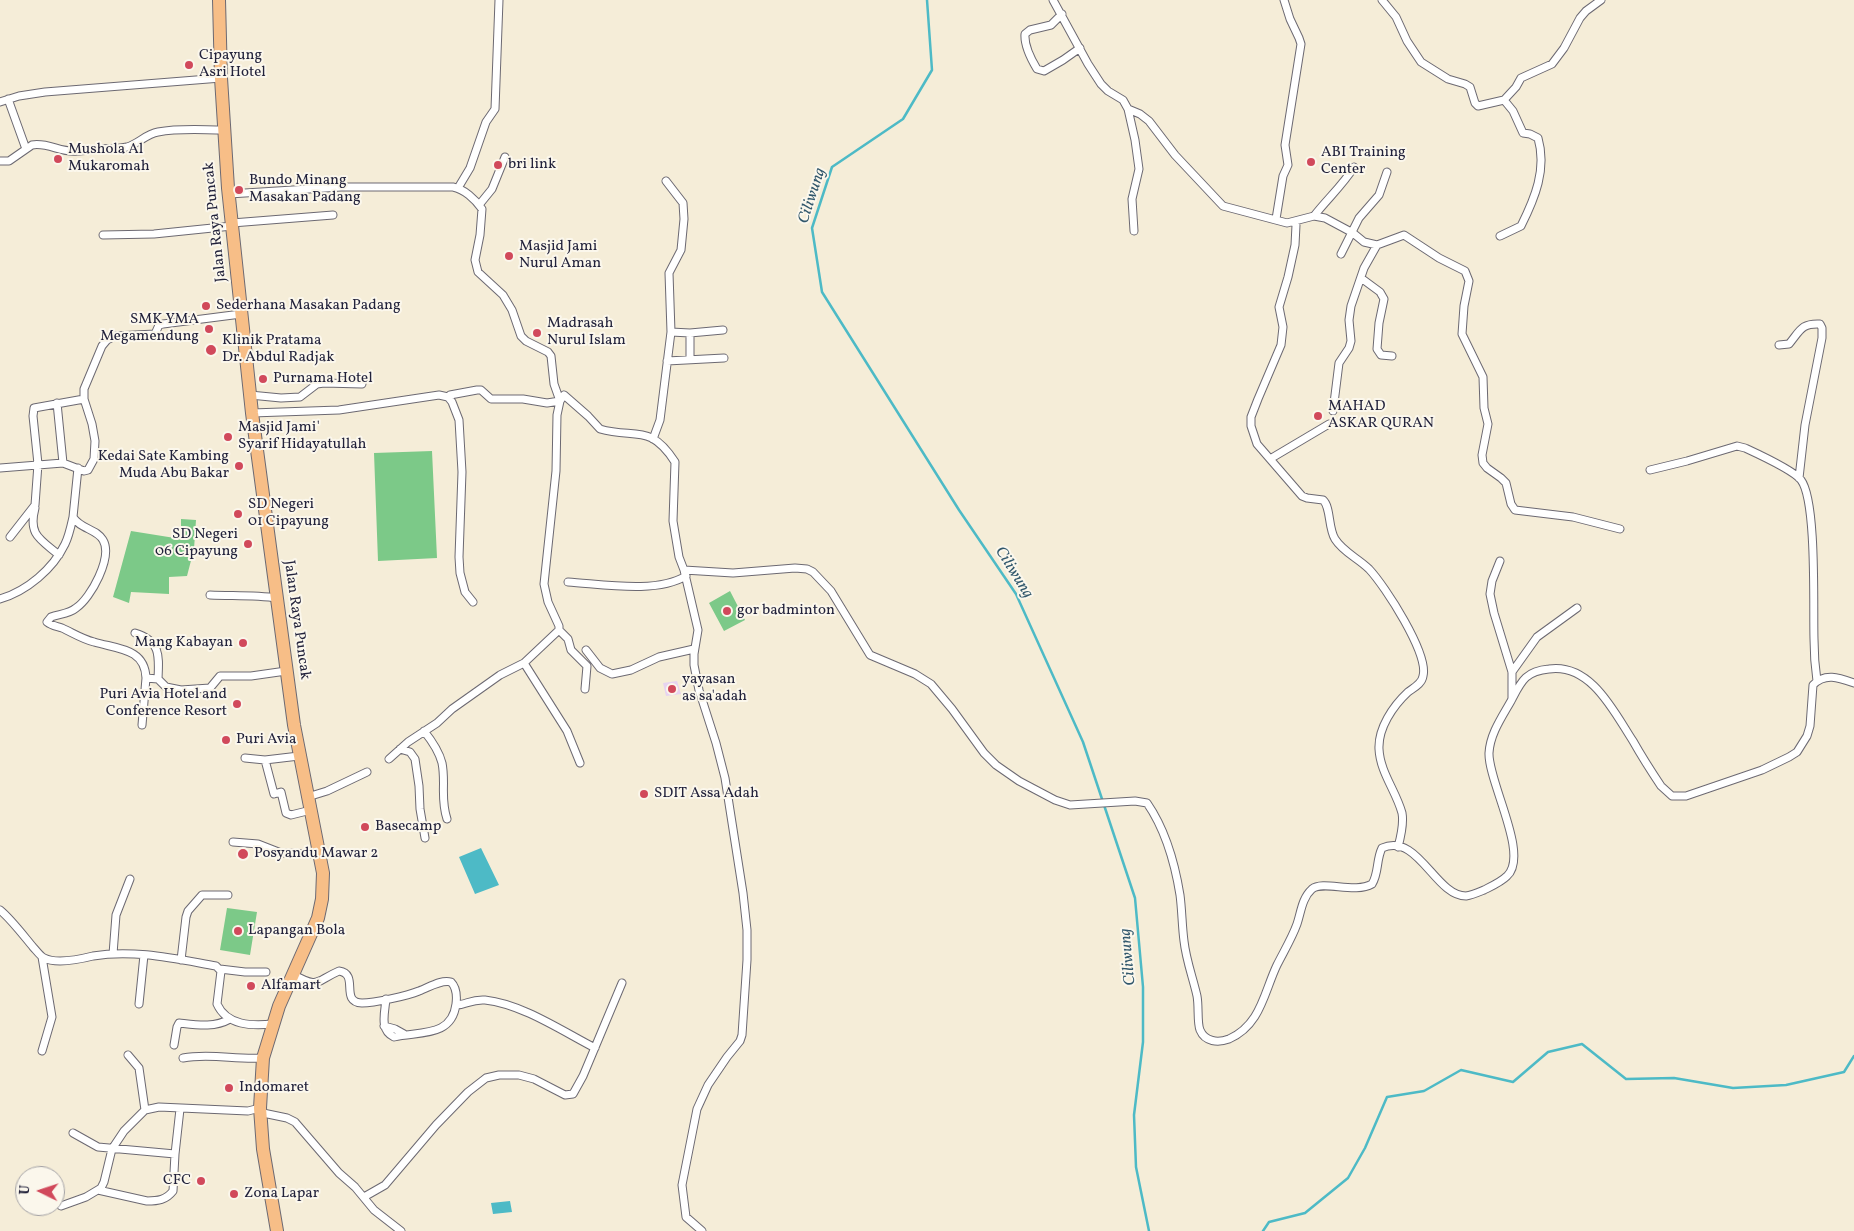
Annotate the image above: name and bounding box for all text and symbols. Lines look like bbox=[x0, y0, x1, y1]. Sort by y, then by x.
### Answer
place label: Cipayung Asri Hotel bbox=[199, 47, 266, 82]
marker: Cipayung Asri Hotel bbox=[183, 59, 195, 71]
place label: Mushola Al Mukaromah bbox=[68, 141, 150, 176]
place label: ABI Training Center bbox=[1321, 144, 1406, 179]
marker: Mushola Al Mukaromah bbox=[52, 153, 64, 165]
place label: bri link bbox=[508, 156, 556, 174]
marker: ABI Training Center bbox=[1305, 156, 1317, 168]
marker: bri link bbox=[492, 159, 504, 171]
street label: Jalan Raya Puncak bbox=[201, 161, 231, 283]
water label: Ciliwung bbox=[795, 166, 831, 226]
place label: Bundo Minang Masakan Padang bbox=[249, 172, 361, 207]
marker: Bundo Minang Masakan Padang bbox=[233, 184, 245, 196]
place label: Masjid Jami Nurul Aman bbox=[519, 238, 601, 273]
marker: Masjid Jami Nurul Aman bbox=[503, 250, 515, 262]
place label: Sederhana Masakan Padang bbox=[216, 297, 401, 315]
marker: Sederhana Masakan Padang bbox=[200, 300, 212, 312]
place label: SMK YMA Megamendung bbox=[100, 311, 199, 346]
place label: Madrasah Nurul Islam bbox=[547, 315, 626, 350]
marker: SMK YMA Megamendung bbox=[203, 323, 215, 335]
marker: Madrasah Nurul Islam bbox=[531, 327, 543, 339]
place label: Klinik Pratama Dr. Abdul Radjak bbox=[222, 332, 334, 367]
marker: Klinik Pratama Dr. Abdul Radjak bbox=[204, 343, 218, 357]
place label: Purnama Hotel bbox=[273, 370, 373, 388]
marker: Purnama Hotel bbox=[257, 373, 269, 385]
place label: MAHAD ASKAR QURAN bbox=[1328, 398, 1434, 433]
marker: MAHAD ASKAR QURAN bbox=[1312, 410, 1324, 422]
place label: Masjid Jami' Syarif Hidayatullah bbox=[238, 419, 367, 454]
marker: Masjid Jami' Syarif Hidayatullah bbox=[222, 431, 234, 443]
place label: Kedai Sate Kambing Muda Abu Bakar bbox=[98, 448, 229, 483]
marker: Kedai Sate Kambing Muda Abu Bakar bbox=[233, 460, 245, 472]
place label: SD Negeri 01 Cipayung bbox=[248, 496, 329, 531]
marker: SD Negeri 01 Cipayung bbox=[232, 508, 244, 520]
place label: SD Negeri 06 Cipayung bbox=[155, 526, 238, 561]
marker: SD Negeri 06 Cipayung bbox=[242, 538, 254, 550]
water label: Ciliwung bbox=[990, 544, 1036, 602]
street label: Jalan Raya Puncak bbox=[279, 559, 313, 681]
place label: gor badminton bbox=[737, 602, 835, 620]
marker: gor badminton bbox=[721, 605, 733, 617]
place label: Mang Kabayan bbox=[135, 634, 233, 652]
marker: Mang Kabayan bbox=[237, 637, 249, 649]
place label: yayasan as sa'adah bbox=[682, 671, 747, 706]
marker: yayasan as sa'adah bbox=[666, 683, 678, 695]
place label: Puri Avia Hotel and Conference Resort bbox=[100, 686, 227, 721]
marker: Puri Avia Hotel and Conference Resort bbox=[231, 698, 243, 710]
place label: Puri Avia bbox=[236, 731, 297, 749]
marker: Puri Avia bbox=[220, 734, 232, 746]
place label: SDIT Assa Adah bbox=[654, 785, 759, 803]
marker: SDIT Assa Adah bbox=[638, 788, 650, 800]
place label: Basecamp bbox=[375, 818, 441, 836]
marker: Basecamp bbox=[359, 821, 371, 833]
place label: Posyandu Mawar 2 bbox=[254, 845, 378, 863]
marker: Posyandu Mawar 2 bbox=[236, 847, 250, 861]
place label: Lapangan Bola bbox=[248, 922, 345, 940]
marker: Lapangan Bola bbox=[232, 925, 244, 937]
water label: Ciliwung bbox=[1117, 928, 1141, 986]
place label: Alfamart bbox=[261, 977, 321, 995]
marker: Alfamart bbox=[245, 980, 257, 992]
place label: Indomaret bbox=[239, 1079, 309, 1097]
marker: Indomaret bbox=[223, 1082, 235, 1094]
north arrow bbox=[15, 1166, 65, 1216]
place label: CFC bbox=[163, 1172, 191, 1190]
marker: CFC bbox=[195, 1175, 207, 1187]
text: U bbox=[16, 1185, 35, 1195]
place label: Zona Lapar bbox=[244, 1185, 319, 1203]
marker: Zona Lapar bbox=[228, 1188, 240, 1200]

